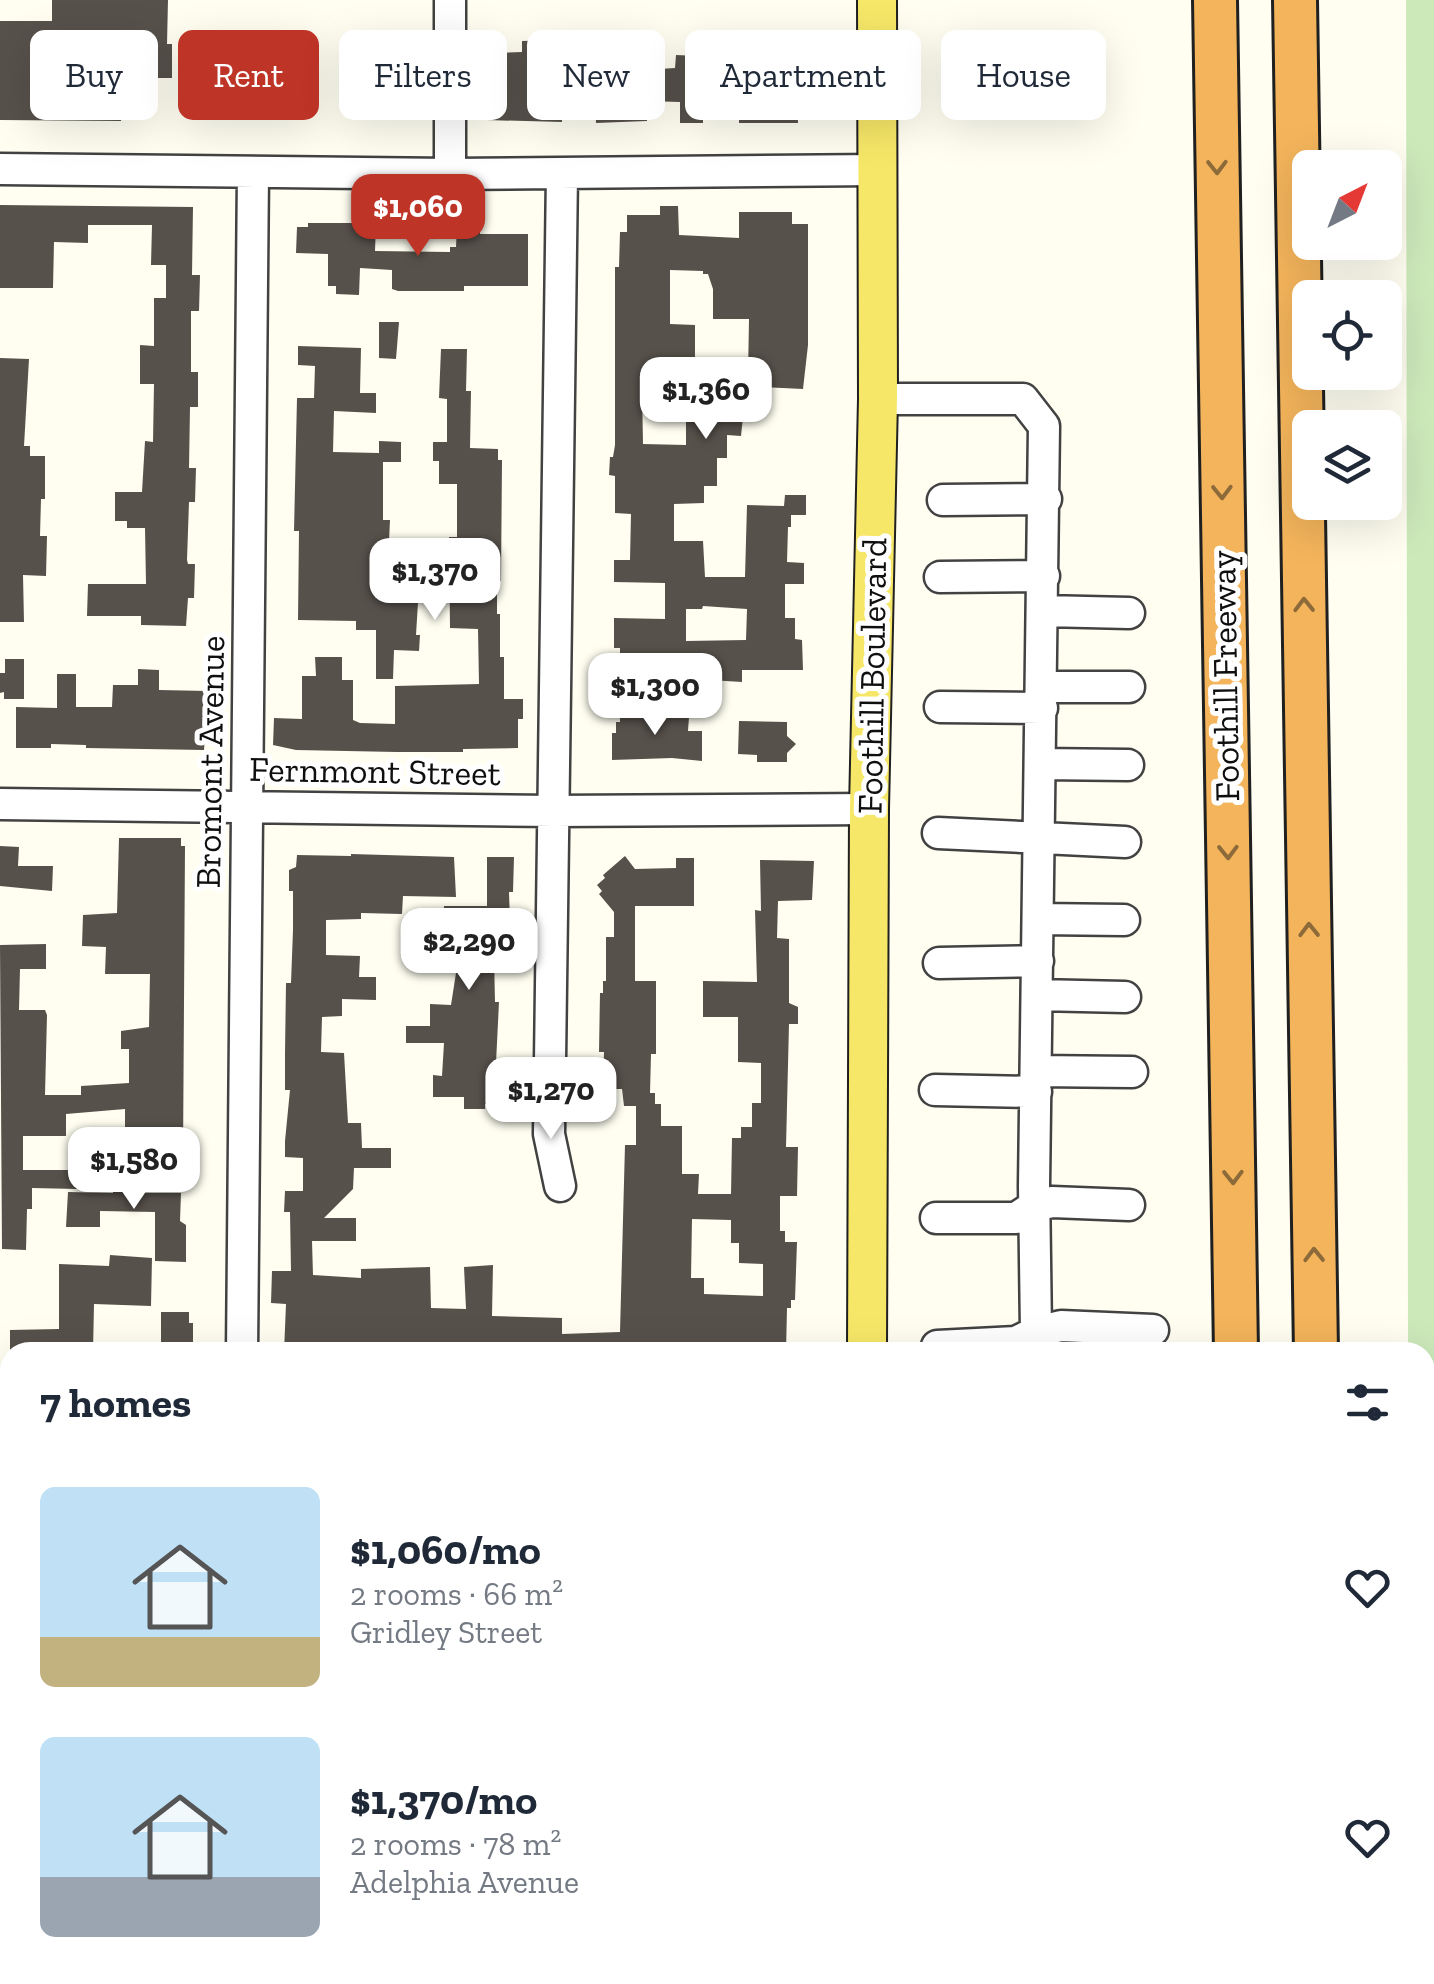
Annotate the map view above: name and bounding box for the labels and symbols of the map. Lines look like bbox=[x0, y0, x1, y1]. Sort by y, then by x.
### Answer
north arrow bbox=[1292, 150, 1402, 260]
one-way arrow bbox=[1207, 160, 1228, 176]
pin: $1,060 bbox=[337, 174, 499, 259]
pin: $1,360 bbox=[625, 357, 787, 442]
one-way arrow bbox=[1212, 485, 1233, 501]
pin: $1,370 bbox=[354, 538, 516, 623]
street label: Foothill Boulevard bbox=[849, 538, 895, 814]
street label: Foothill Freeway bbox=[1202, 550, 1248, 802]
one-way arrow bbox=[1294, 597, 1315, 613]
street label: Bromont Avenue bbox=[187, 635, 233, 889]
pin: $1,300 bbox=[574, 653, 736, 738]
street label: Fernmont Street bbox=[249, 748, 501, 794]
one-way arrow bbox=[1218, 845, 1239, 861]
pin: $2,290 bbox=[388, 908, 550, 993]
one-way arrow bbox=[1299, 922, 1320, 938]
pin: $1,270 bbox=[470, 1057, 632, 1142]
pin: $1,580 bbox=[53, 1127, 215, 1212]
one-way arrow bbox=[1223, 1170, 1244, 1186]
one-way arrow bbox=[1304, 1247, 1325, 1263]

